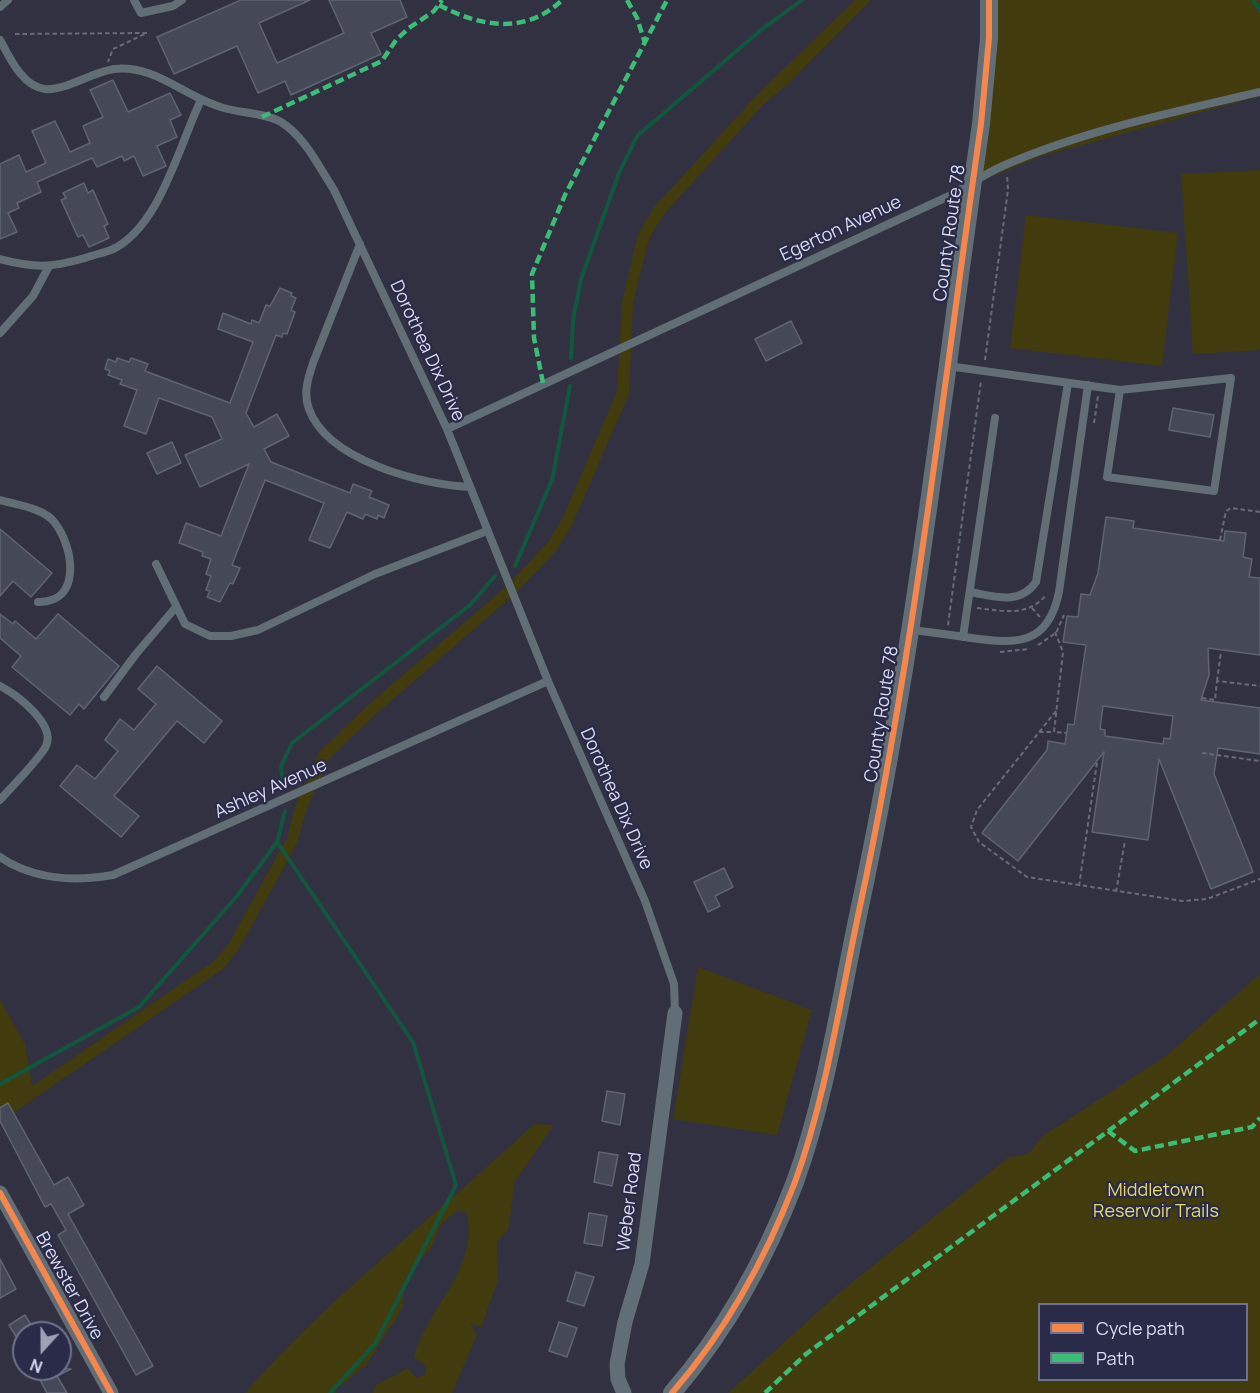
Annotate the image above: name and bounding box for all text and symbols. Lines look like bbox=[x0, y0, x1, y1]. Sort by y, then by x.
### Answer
street label: County Route 78 bbox=[930, 163, 970, 303]
street label: Egerton Avenue bbox=[777, 191, 905, 267]
street label: Dorothea Dix Drive bbox=[385, 277, 469, 425]
street label: County Route 78 bbox=[861, 644, 903, 784]
street label: Dorothea Dix Drive bbox=[575, 725, 657, 873]
street label: Ashley Avenue bbox=[211, 755, 331, 823]
street label: Weber Road bbox=[613, 1151, 647, 1253]
park label: Middletown Reservoir Trails bbox=[1093, 1180, 1219, 1222]
street label: Brewster Drive bbox=[30, 1228, 108, 1344]
legend bbox=[1038, 1303, 1248, 1381]
text: Cycle path bbox=[1096, 1316, 1185, 1340]
north arrow bbox=[12, 1321, 72, 1381]
text: Path bbox=[1096, 1346, 1134, 1370]
text: N bbox=[27, 1354, 46, 1378]

